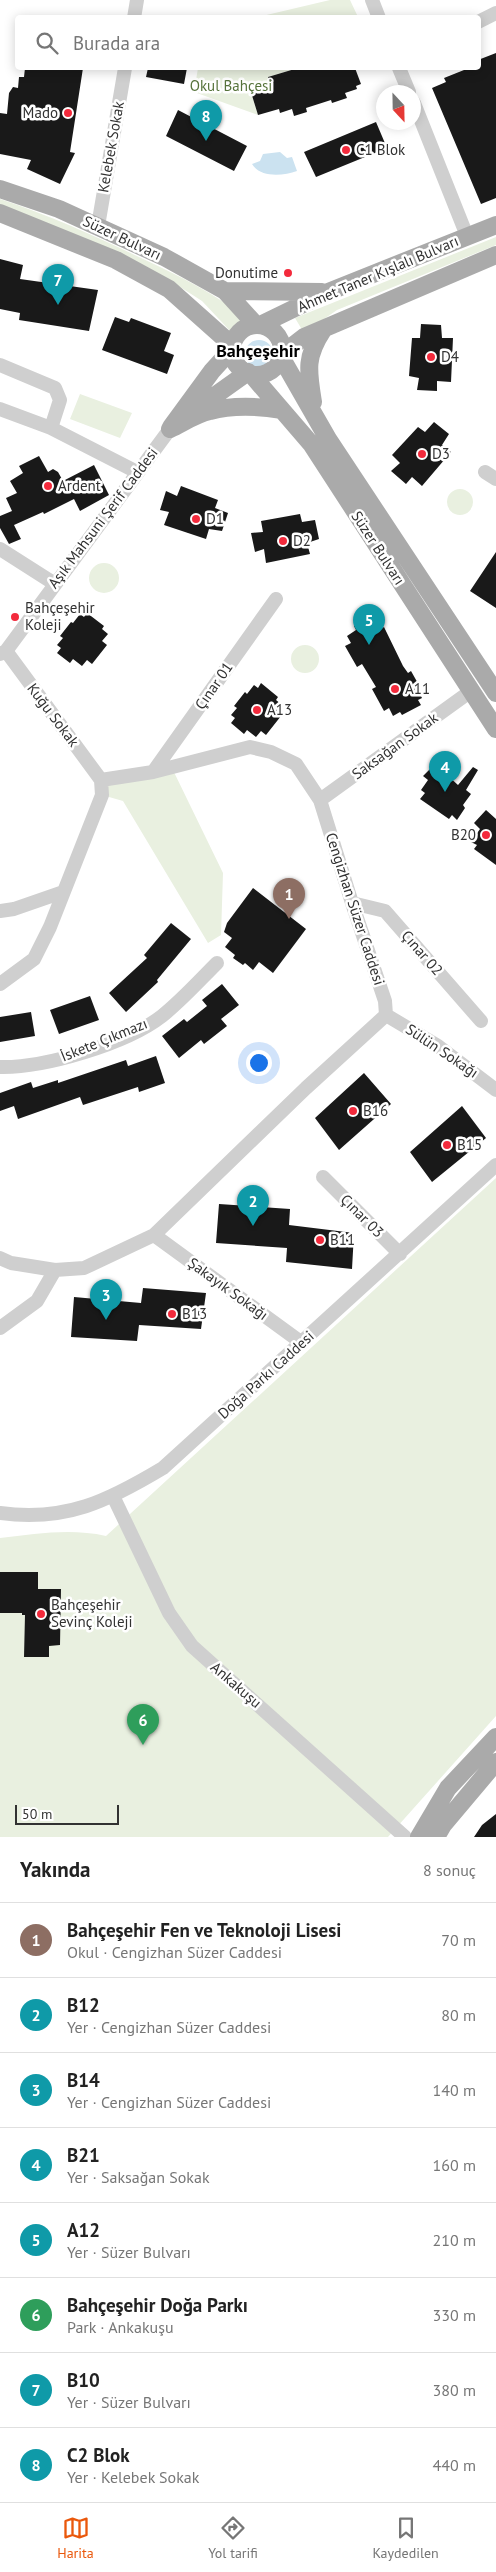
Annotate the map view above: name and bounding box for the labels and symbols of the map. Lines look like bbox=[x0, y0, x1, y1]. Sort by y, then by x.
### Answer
park label: Okul Bahçesi bbox=[190, 76, 272, 95]
north arrow bbox=[376, 85, 421, 130]
street label: Kelebek Sokak bbox=[93, 99, 128, 194]
pin: 8 bbox=[190, 100, 222, 141]
place label: Mado bbox=[23, 103, 58, 122]
marker: Mado bbox=[62, 107, 74, 119]
place label: C1 Blok bbox=[356, 140, 406, 159]
marker: C1 Blok bbox=[340, 144, 352, 156]
street label: Süzer Bulvarı bbox=[80, 211, 164, 264]
street label: Ahmet Taner Kışlalı Bulvarı bbox=[294, 231, 461, 316]
place label: Donutime bbox=[215, 263, 278, 282]
pin: 7 bbox=[42, 264, 74, 305]
marker: Donutime bbox=[282, 267, 294, 279]
district label: Bahçeşehir bbox=[216, 339, 301, 362]
place label: D4 bbox=[441, 347, 459, 366]
marker: D4 bbox=[425, 351, 437, 363]
street label: Aşık Mahsuni Şerif Caddesi bbox=[43, 444, 162, 592]
place label: D3 bbox=[432, 444, 450, 463]
marker: D3 bbox=[416, 448, 428, 460]
place label: Ardent bbox=[58, 476, 101, 495]
marker: Ardent bbox=[42, 480, 54, 492]
street label: Süzer Bulvarı bbox=[348, 507, 409, 588]
place label: D1 bbox=[206, 509, 224, 528]
marker: D1 bbox=[190, 513, 202, 525]
place label: D2 bbox=[293, 531, 311, 550]
marker: D2 bbox=[277, 535, 289, 547]
place label: Bahçeşehir Koleji bbox=[25, 598, 95, 634]
pin: 5 bbox=[353, 604, 385, 645]
marker: Bahçeşehir Koleji bbox=[9, 611, 21, 623]
street label: Çınar 01 bbox=[190, 658, 237, 713]
street label: Kuğu Sokak bbox=[23, 679, 84, 751]
place label: A11 bbox=[405, 679, 430, 698]
marker: A11 bbox=[389, 683, 401, 695]
place label: A13 bbox=[267, 700, 292, 719]
marker: A13 bbox=[251, 704, 263, 716]
street label: Saksağan Sokak bbox=[348, 707, 442, 783]
pin: 4 bbox=[429, 751, 461, 792]
place label: B20 bbox=[451, 825, 476, 844]
marker: B20 bbox=[480, 829, 492, 841]
street label: Cengizhan Süzer Caddesi bbox=[322, 830, 389, 988]
pin: 1 bbox=[273, 878, 305, 919]
street label: Çınar 02 bbox=[398, 926, 447, 979]
street label: İskete Çıkmazı bbox=[58, 1014, 150, 1066]
street label: Sülün Sokağı bbox=[402, 1019, 482, 1082]
your location bbox=[246, 1050, 272, 1076]
place label: B16 bbox=[363, 1101, 388, 1120]
marker: B16 bbox=[347, 1105, 359, 1117]
place label: B15 bbox=[457, 1135, 482, 1154]
marker: B15 bbox=[441, 1139, 453, 1151]
pin: 2 bbox=[237, 1185, 269, 1226]
street label: Çınar 03 bbox=[337, 1190, 388, 1241]
place label: B11 bbox=[330, 1230, 355, 1249]
marker: B11 bbox=[314, 1234, 326, 1246]
street label: Şakayık Sokağı bbox=[184, 1253, 272, 1324]
pin: 3 bbox=[90, 1279, 122, 1320]
place label: B13 bbox=[182, 1304, 207, 1323]
marker: B13 bbox=[166, 1308, 178, 1320]
street label: Doğa Parkı Caddesi bbox=[214, 1326, 318, 1423]
place label: Bahçeşehir Sevinç Koleji bbox=[51, 1595, 133, 1631]
marker: Bahçeşehir Sevinç Koleji bbox=[35, 1608, 47, 1620]
street label: Ankakuşu bbox=[207, 1657, 266, 1712]
pin: 6 bbox=[127, 1704, 159, 1745]
scale bar bbox=[15, 1802, 119, 1825]

